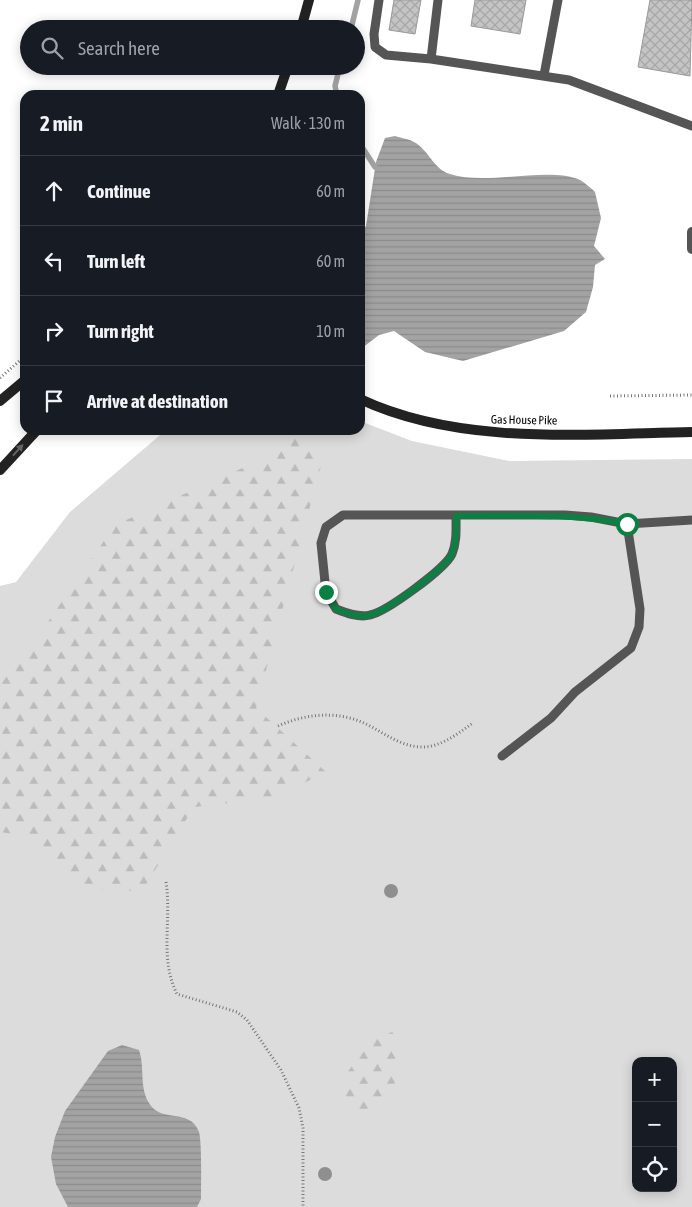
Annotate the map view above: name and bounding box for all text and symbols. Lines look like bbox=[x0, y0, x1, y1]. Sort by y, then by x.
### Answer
search box bbox=[20, 20, 365, 75]
icon: search bbox=[38, 34, 66, 62]
text: Search here bbox=[78, 37, 160, 59]
text: 2 min bbox=[40, 111, 83, 135]
text: Walk · 130 m bbox=[271, 114, 345, 132]
icon: ahead bbox=[40, 177, 68, 205]
text: Continue bbox=[87, 180, 151, 202]
text: 60 m bbox=[316, 182, 345, 200]
icon: left bbox=[40, 247, 68, 275]
text: Turn left bbox=[87, 250, 145, 272]
text: 60 m bbox=[316, 252, 345, 270]
icon: right bbox=[40, 317, 68, 345]
text: Turn right bbox=[87, 320, 154, 342]
text: 10 m bbox=[316, 322, 345, 340]
icon: arrive bbox=[40, 387, 68, 415]
text: Arrive at destination bbox=[87, 390, 228, 412]
street label: Gas House Pike bbox=[491, 412, 557, 428]
one-way arrow bbox=[12, 445, 24, 457]
route start bbox=[616, 513, 639, 536]
route end bbox=[315, 581, 338, 604]
map controls bbox=[632, 1057, 677, 1192]
button: + bbox=[632, 1057, 677, 1102]
button: − bbox=[632, 1102, 677, 1147]
button: locate bbox=[632, 1147, 677, 1192]

